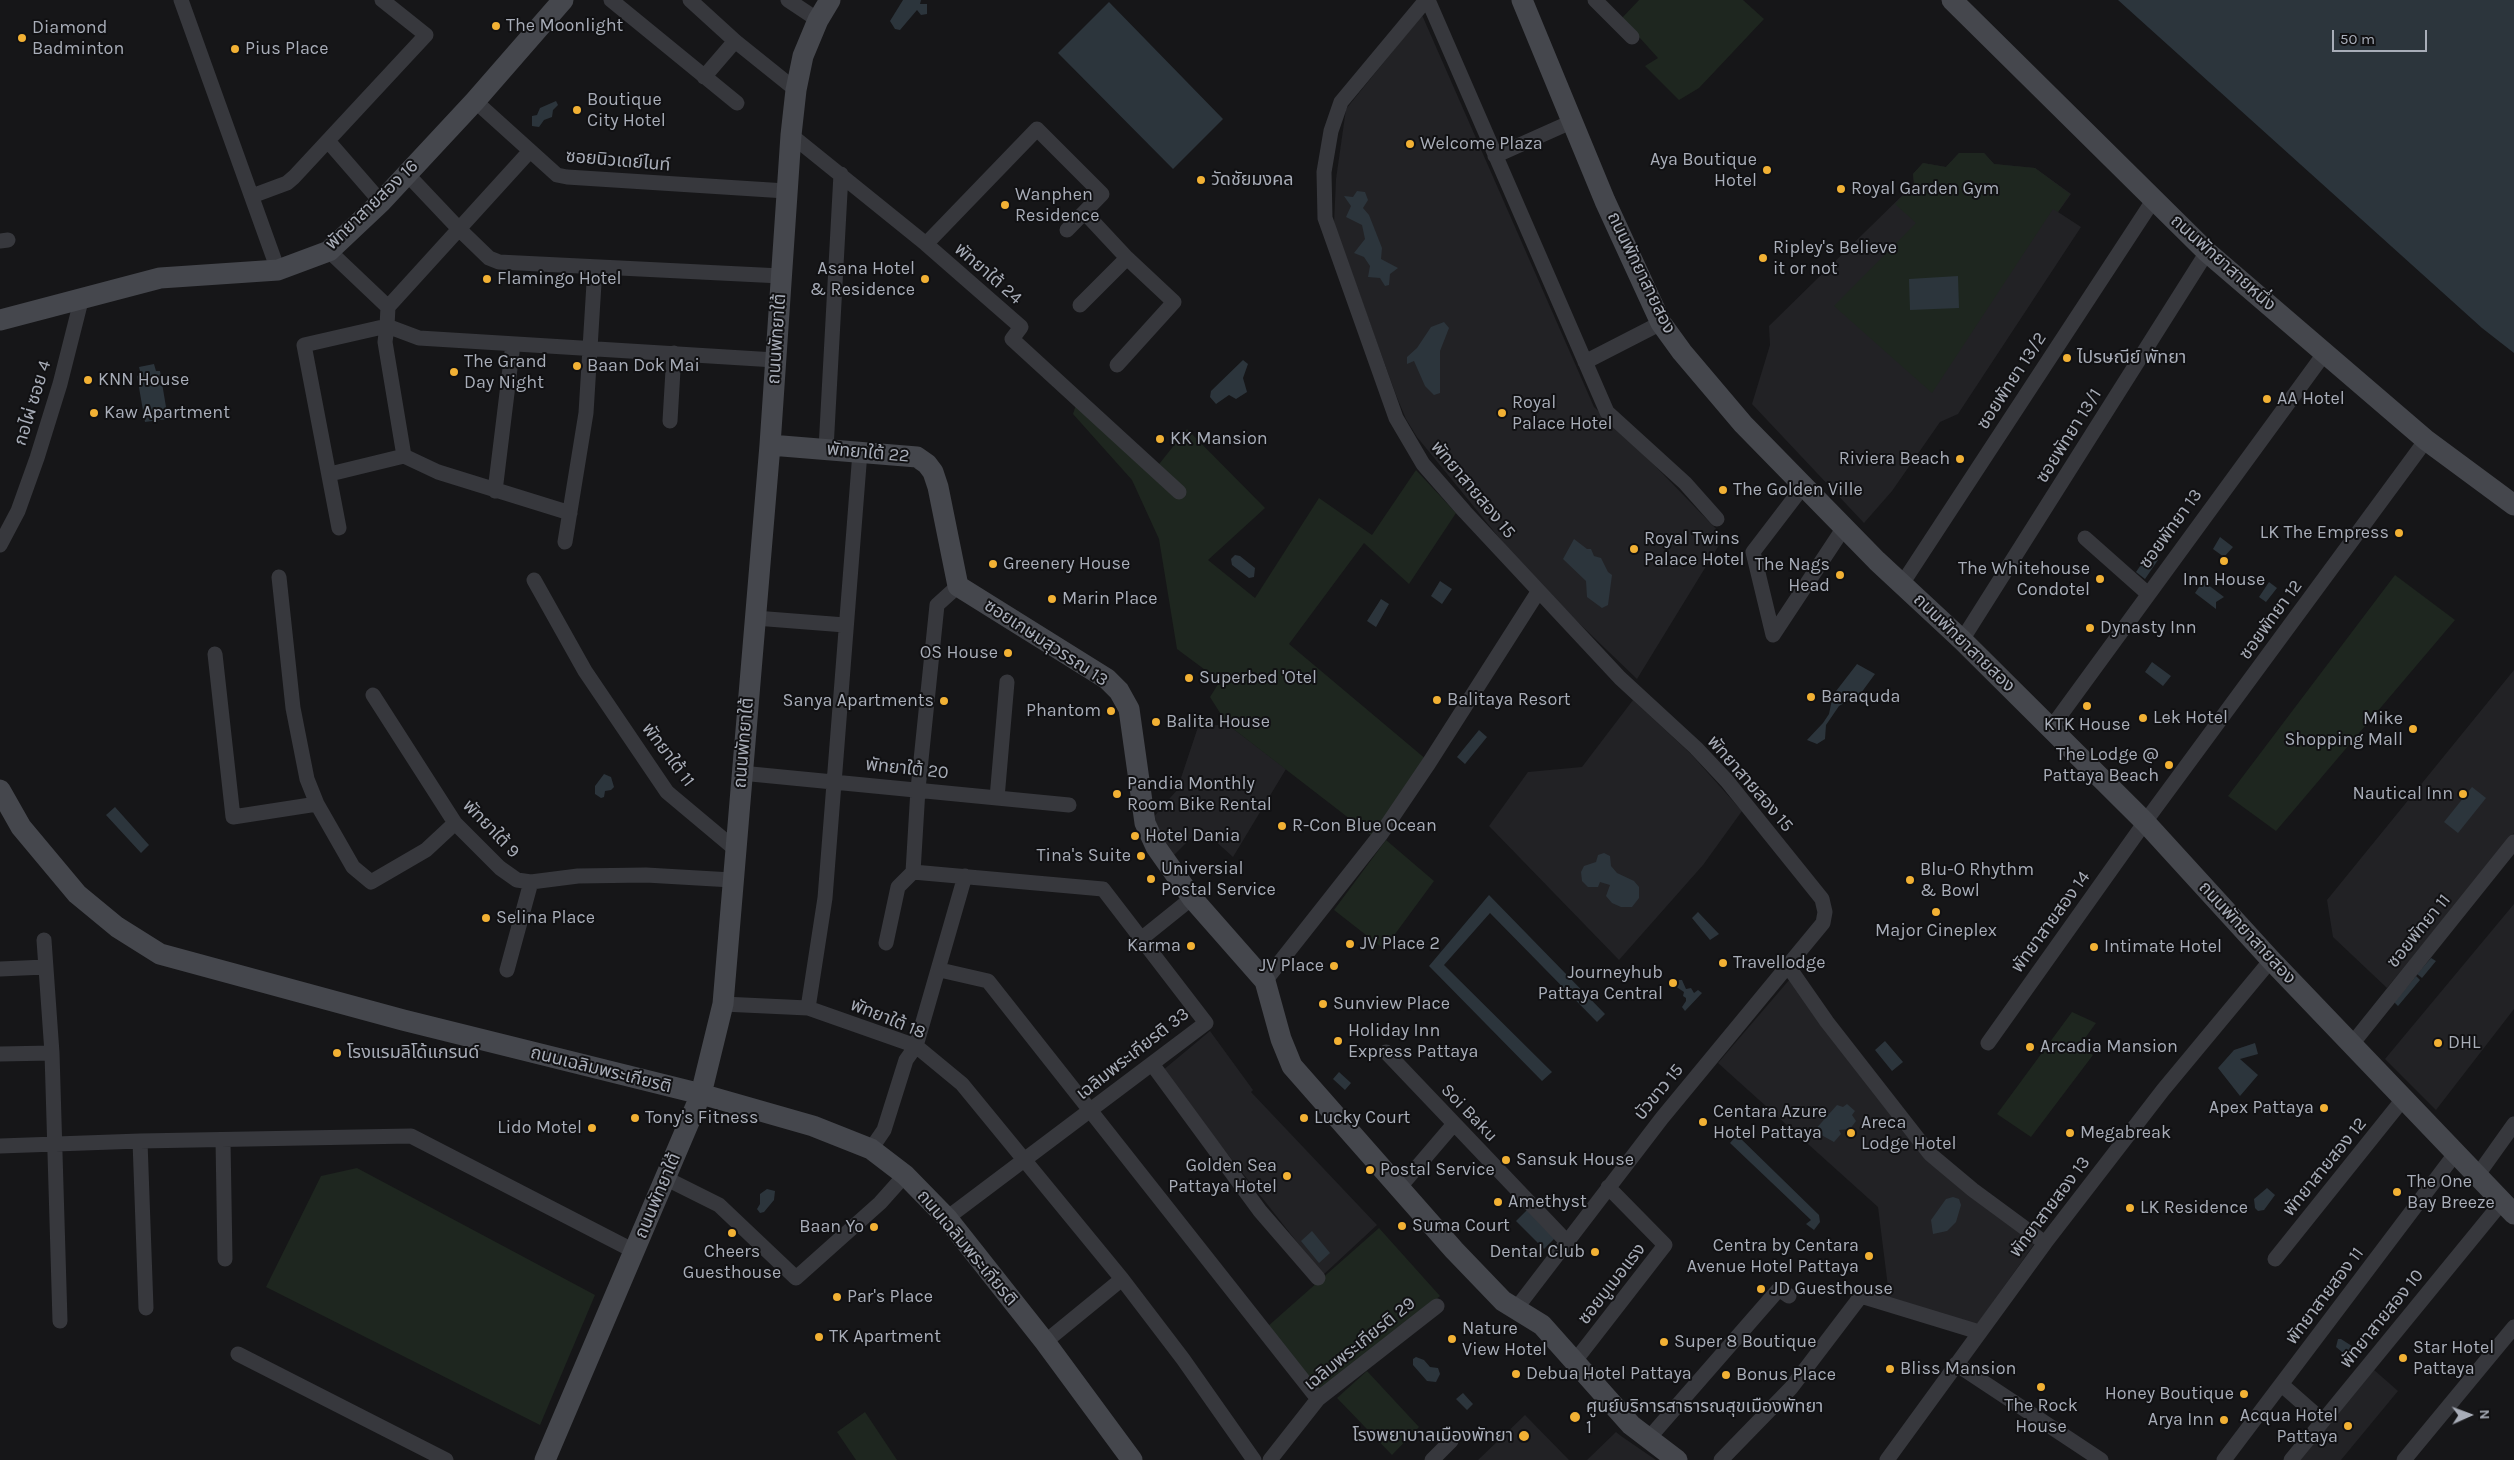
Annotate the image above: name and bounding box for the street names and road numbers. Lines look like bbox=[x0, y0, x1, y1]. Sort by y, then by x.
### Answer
street label: ซอยนิวเดย์ไนท์ bbox=[565, 146, 671, 176]
street label: พัทยาสายสอง 16 bbox=[321, 155, 423, 255]
street label: ถนนพัทยาสายสอง bbox=[1602, 209, 1680, 337]
street label: ถนนพัทยาสายหนึ่ง bbox=[2166, 210, 2280, 316]
street label: พัทยาใต้ 24 bbox=[950, 239, 1026, 309]
street label: ถนนพัทยาใต้ bbox=[763, 293, 791, 385]
street label: ซอยพัทยา 13/2 bbox=[1973, 328, 2051, 434]
street label: กอไผ่ ซอย 4 bbox=[10, 358, 56, 448]
street label: ซอยพัทยา 13/1 bbox=[2031, 385, 2107, 487]
street label: พัทยาสายสอง 15 bbox=[1426, 437, 1520, 543]
street label: พัทยาใต้ 22 bbox=[826, 439, 910, 467]
street label: ซอยพัทยา 13 bbox=[2135, 485, 2207, 573]
street label: ซอยพัทยา 12 bbox=[2235, 576, 2307, 664]
street label: ถนนพัทยาสายสอง bbox=[1909, 589, 2019, 697]
street label: ซอยเกษมสุวรรณ 13 bbox=[980, 595, 1112, 691]
street label: ถนนพัทยาใต้ bbox=[729, 697, 759, 789]
street label: พัทยาใต้ 11 bbox=[637, 719, 699, 791]
street label: พัทยาสายสอง 15 bbox=[1702, 731, 1798, 837]
street label: พัทยาใต้ 20 bbox=[864, 754, 950, 784]
street label: พัทยาใต้ 9 bbox=[458, 795, 524, 863]
street label: พัทยาสายสอง 14 bbox=[2007, 867, 2095, 977]
street label: ถนนพัทยาสายสอง bbox=[2194, 877, 2300, 989]
street label: ซอยพัทยา 11 bbox=[2383, 890, 2455, 972]
street label: พัทยาใต้ 18 bbox=[847, 994, 929, 1044]
street label: เฉลิมพระเกียรติ 33 bbox=[1072, 1003, 1194, 1105]
street label: ถนนเฉลิมพระเกียรติ bbox=[528, 1042, 674, 1098]
street label: บัวขาว 15 bbox=[1630, 1060, 1688, 1124]
street label: Soi Baku bbox=[1436, 1079, 1502, 1147]
street label: พัทยาสายสอง 12 bbox=[2279, 1113, 2371, 1221]
street label: ถนนพัทยาใต้ bbox=[630, 1150, 686, 1242]
street label: พัทยาสายสอง 13 bbox=[2005, 1152, 2095, 1262]
street label: ถนนเฉลิมพระเกียรติ bbox=[912, 1186, 1022, 1310]
street label: ซอยบูเมอแรง bbox=[1574, 1239, 1650, 1329]
street label: พัทยาสายสอง 11 bbox=[2281, 1243, 2369, 1349]
street label: พัทยาสายสอง 10 bbox=[2336, 1265, 2428, 1373]
street label: เฉลิมพระเกียรติ 29 bbox=[1300, 1293, 1420, 1395]

